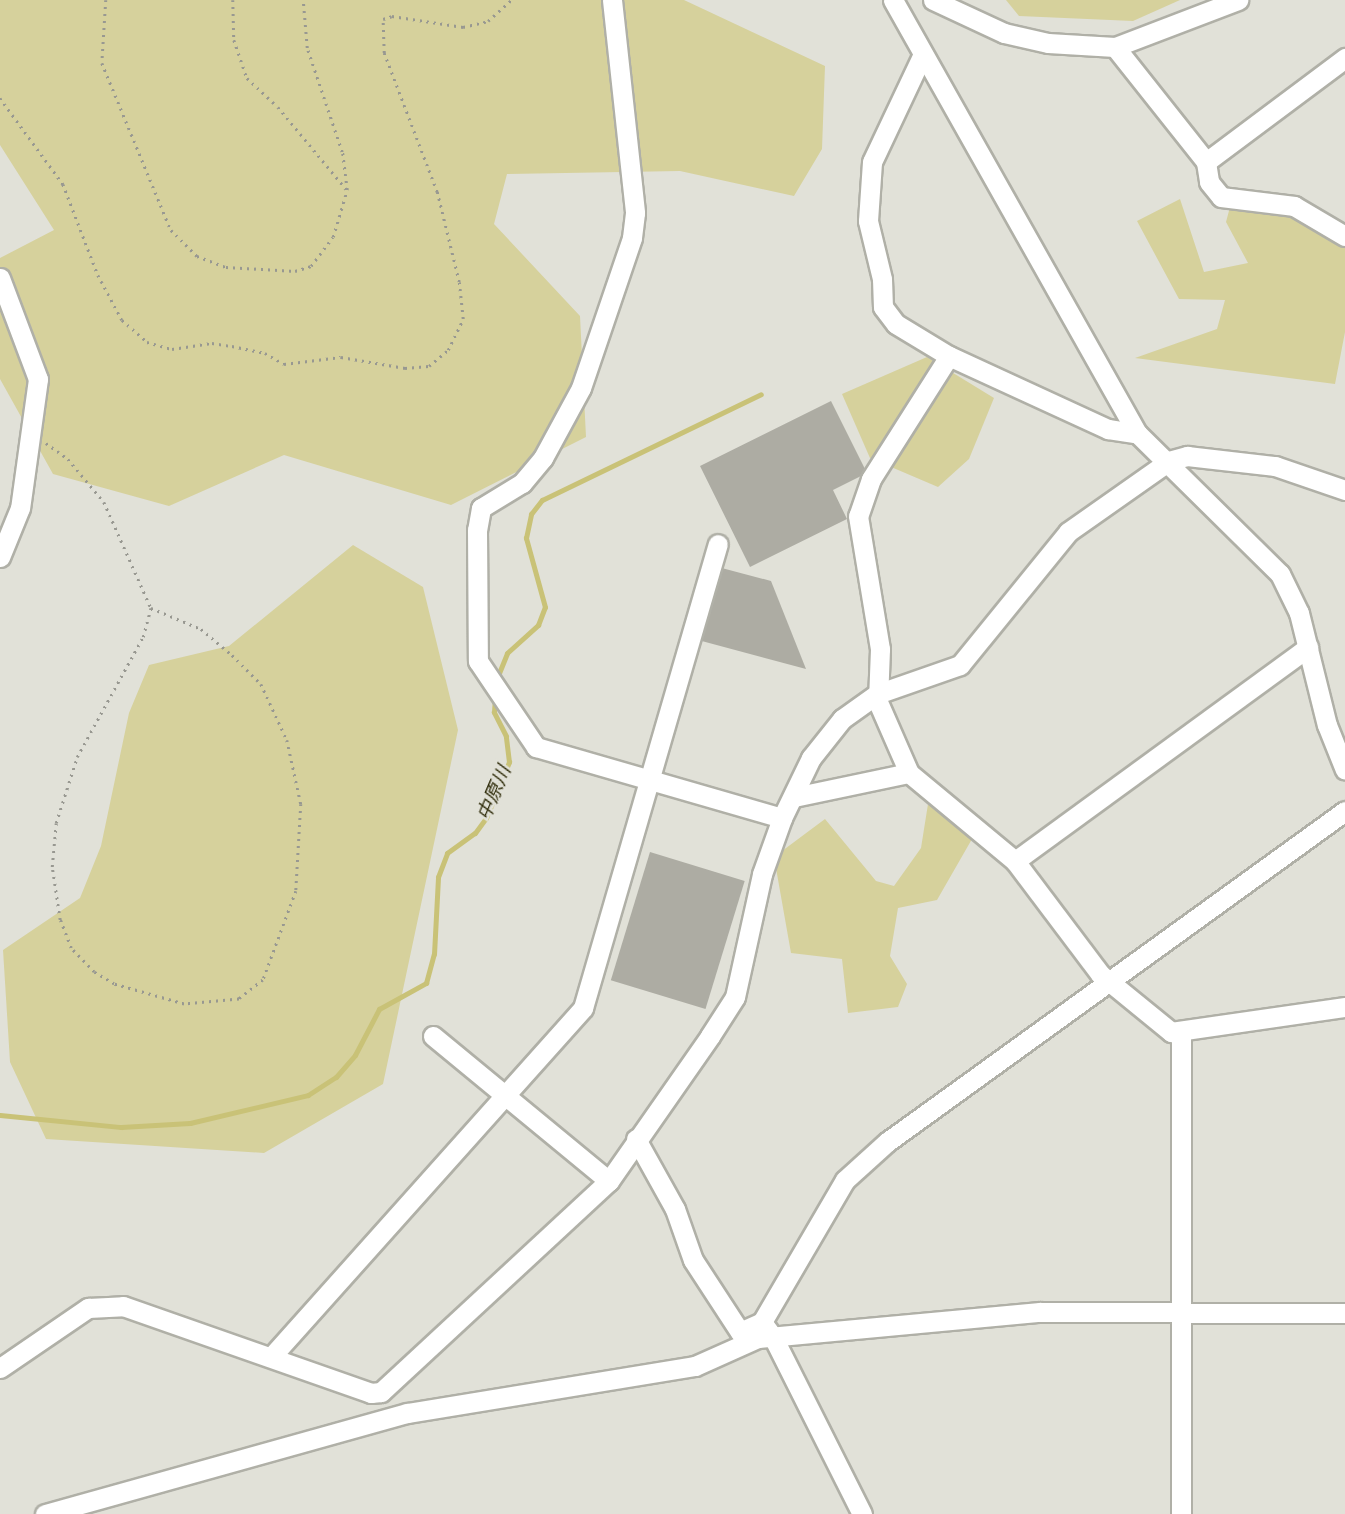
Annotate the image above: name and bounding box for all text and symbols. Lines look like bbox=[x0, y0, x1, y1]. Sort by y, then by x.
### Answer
water label: 中原川 bbox=[472, 762, 516, 824]

